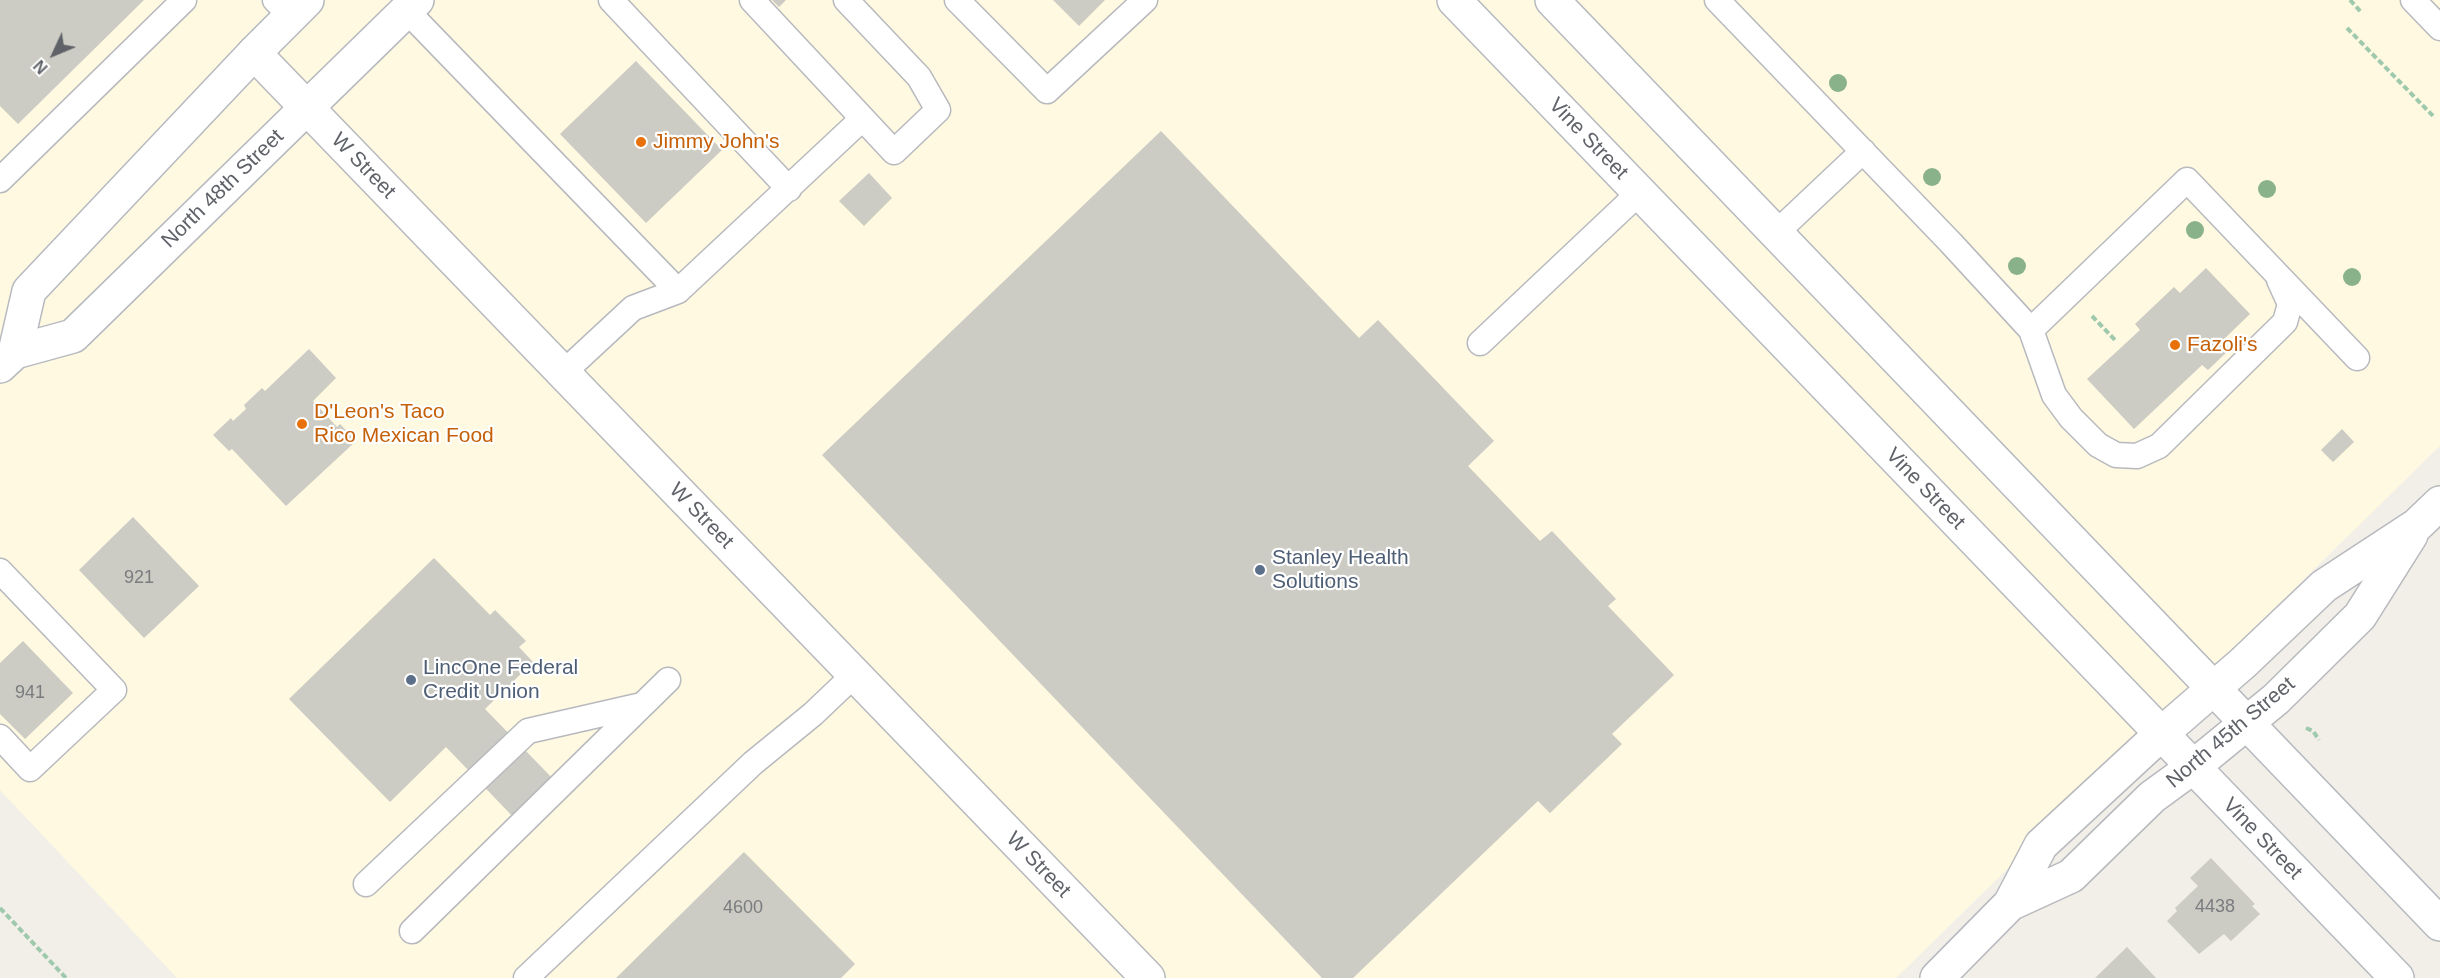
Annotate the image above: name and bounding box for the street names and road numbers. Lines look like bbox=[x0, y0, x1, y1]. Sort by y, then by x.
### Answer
street label: Vine Street bbox=[1543, 93, 1633, 185]
street label: North 48th Street bbox=[157, 124, 289, 254]
street label: W Street bbox=[326, 128, 400, 204]
street label: Vine Street bbox=[1880, 443, 1970, 535]
street label: W Street bbox=[664, 478, 738, 554]
street label: North 45th Street bbox=[2162, 672, 2300, 794]
street label: Vine Street bbox=[2217, 793, 2307, 885]
street label: W Street bbox=[1001, 827, 1075, 903]

